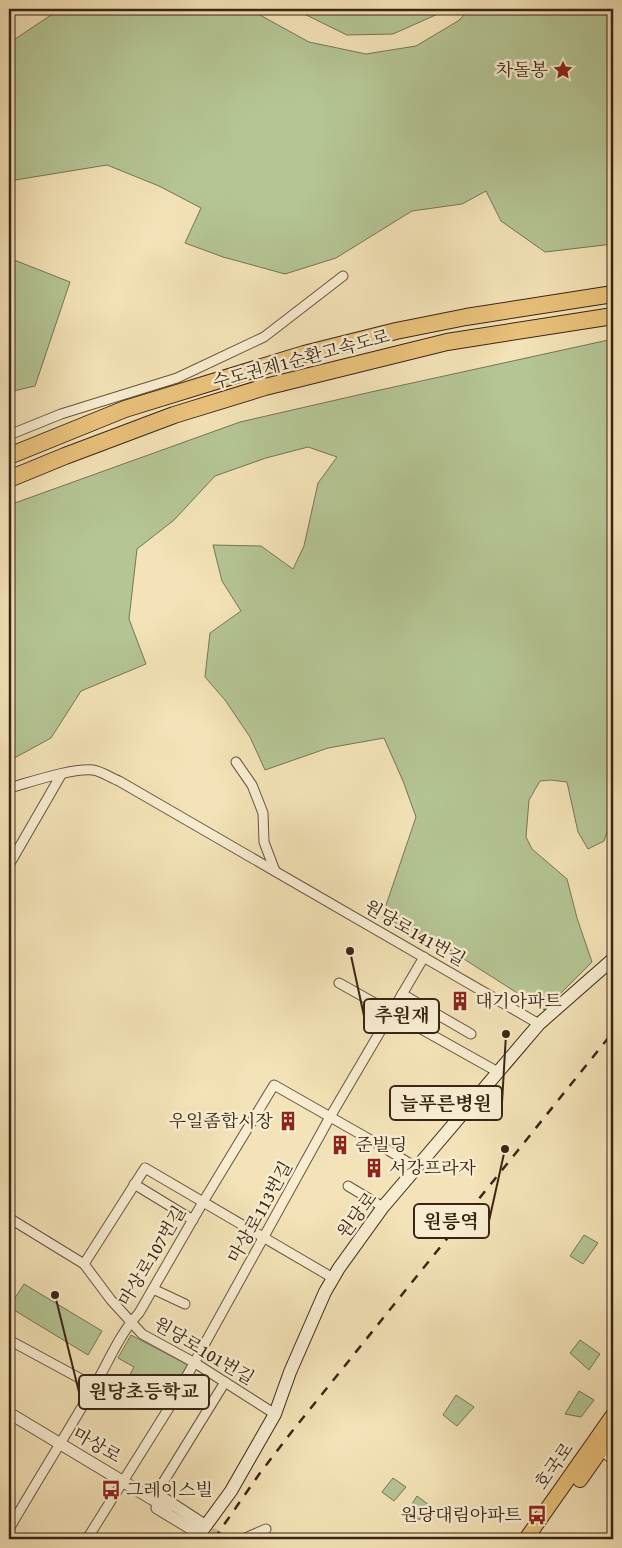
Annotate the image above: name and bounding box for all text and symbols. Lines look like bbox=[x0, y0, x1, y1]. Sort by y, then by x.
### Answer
place label: 차돌봉 bbox=[496, 56, 548, 83]
place icon: 차돌봉 bbox=[552, 59, 574, 81]
street label: 수도권제1순환고속도로 bbox=[209, 322, 393, 395]
street label: 원당로141번길 bbox=[360, 893, 471, 972]
place label: 대기아파트 bbox=[475, 987, 563, 1014]
building icon: 대기아파트 bbox=[449, 990, 471, 1012]
callout: 추원재 bbox=[364, 999, 439, 1033]
text: 추원재 bbox=[374, 1001, 430, 1029]
callout: 늘푸른병원 bbox=[390, 1086, 502, 1120]
text: 늘푸른병원 bbox=[400, 1089, 492, 1117]
place label: 우일좀합시장 bbox=[169, 1107, 274, 1134]
building icon: 우일좀합시장 bbox=[277, 1110, 299, 1132]
place label: 준빌딩 bbox=[355, 1131, 407, 1158]
building icon: 준빌딩 bbox=[329, 1134, 351, 1156]
place label: 서강프라자 bbox=[389, 1154, 477, 1181]
street label: 마상로113번길 bbox=[220, 1156, 299, 1268]
building icon: 서강프라자 bbox=[363, 1157, 385, 1179]
street label: 원당로 bbox=[330, 1186, 383, 1244]
street label: 마상로107번길 bbox=[111, 1200, 192, 1311]
callout: 원릉역 bbox=[414, 1204, 489, 1238]
text: 원릉역 bbox=[423, 1207, 479, 1235]
street label: 원당로101번길 bbox=[149, 1310, 260, 1391]
callout: 원당초등학교 bbox=[79, 1375, 209, 1409]
text: 원당초등학교 bbox=[89, 1377, 199, 1405]
street label: 마상로 bbox=[68, 1420, 127, 1469]
street label: 호국로 bbox=[528, 1437, 580, 1495]
place label: 그레이스빌 bbox=[126, 1476, 213, 1503]
bus stop icon: 그레이스빌 bbox=[100, 1479, 122, 1501]
place label: 원당대림아파트 bbox=[400, 1501, 523, 1528]
bus stop icon: 원당대림아파트 bbox=[526, 1504, 548, 1526]

